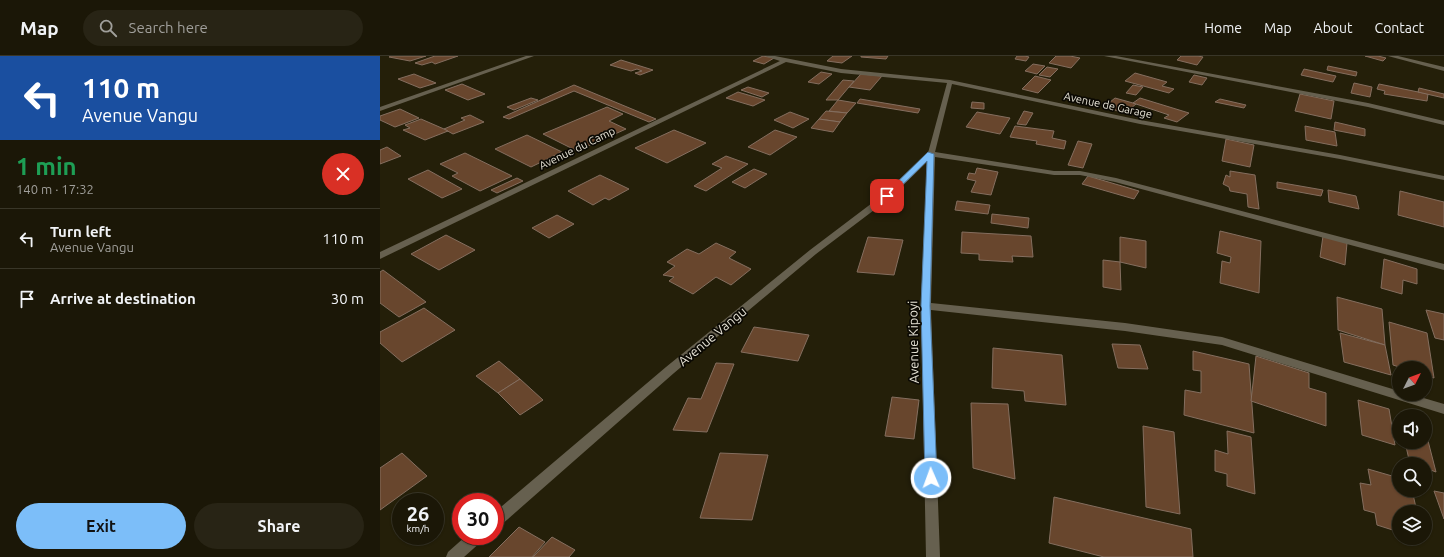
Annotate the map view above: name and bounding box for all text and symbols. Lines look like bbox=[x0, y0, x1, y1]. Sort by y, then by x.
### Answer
search box bbox=[83, 10, 363, 46]
text: Map bbox=[20, 17, 59, 39]
icon: search bbox=[97, 17, 119, 39]
text: Search here bbox=[129, 19, 208, 36]
text: Home bbox=[1204, 20, 1242, 36]
text: Map bbox=[1264, 20, 1292, 36]
text: About bbox=[1314, 20, 1353, 36]
text: Contact bbox=[1375, 20, 1424, 36]
icon: left bbox=[16, 72, 68, 124]
text: 110 m bbox=[82, 72, 160, 103]
street label: Avenue de Garage bbox=[1063, 90, 1153, 120]
text: Avenue Vangu bbox=[82, 105, 198, 125]
street label: Avenue du Camp bbox=[537, 124, 617, 172]
text: 1 min bbox=[16, 153, 77, 180]
button: close bbox=[322, 153, 364, 195]
pin bbox=[870, 179, 904, 213]
text: 140 m · 17:32 bbox=[16, 182, 94, 196]
icon: arrive bbox=[876, 185, 898, 207]
text: Turn left bbox=[50, 223, 111, 240]
icon: left bbox=[16, 228, 38, 250]
text: 110 m bbox=[322, 230, 364, 247]
text: Avenue Vangu bbox=[50, 240, 134, 254]
icon: arrive bbox=[16, 288, 38, 310]
text: Arrive at destination bbox=[50, 290, 196, 307]
text: 30 m bbox=[331, 290, 364, 307]
street label: Avenue Kipoyi bbox=[905, 301, 921, 383]
street label: Avenue Vangu bbox=[675, 304, 749, 368]
north arrow bbox=[1392, 361, 1432, 401]
map controls bbox=[1392, 361, 1432, 545]
button: sound bbox=[1392, 409, 1432, 449]
position arrow bbox=[910, 457, 952, 499]
button: search bbox=[1392, 457, 1432, 497]
speed limit sign: 30 bbox=[452, 493, 504, 545]
text: 26 bbox=[407, 502, 429, 525]
button: Exit bbox=[16, 503, 186, 549]
button: Share bbox=[194, 503, 364, 549]
button: layers bbox=[1392, 505, 1432, 545]
text: km/h bbox=[406, 523, 430, 534]

